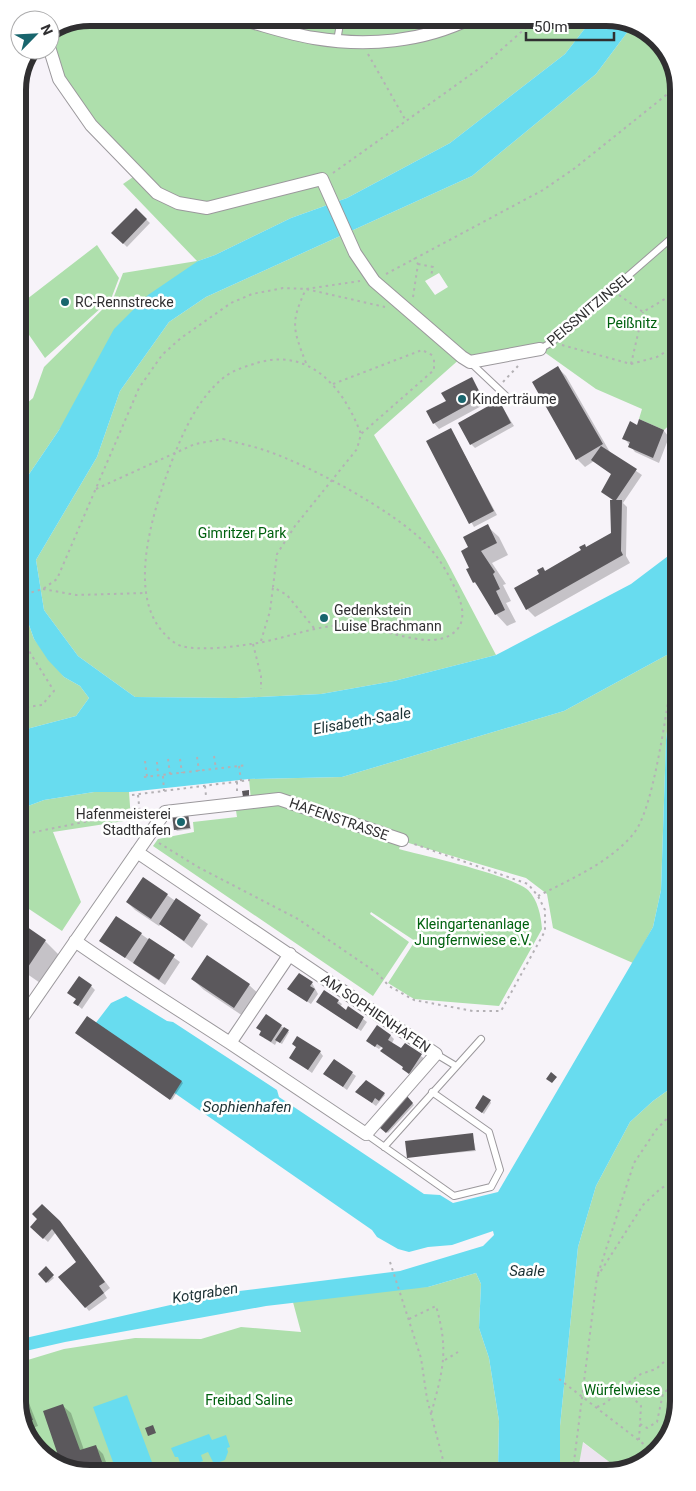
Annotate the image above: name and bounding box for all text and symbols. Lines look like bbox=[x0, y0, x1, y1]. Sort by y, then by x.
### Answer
north arrow bbox=[10, 10, 60, 60]
scale bar bbox=[526, 10, 614, 42]
text: 50 m bbox=[534, 18, 568, 36]
text: N bbox=[38, 22, 56, 37]
street label: PEISSNITZINSEL bbox=[544, 269, 635, 349]
place label: RC-Rennstrecke bbox=[75, 294, 174, 310]
marker: RC-Rennstrecke bbox=[59, 296, 71, 308]
park label: Peißnitz bbox=[607, 315, 657, 331]
place label: Kinderträume bbox=[472, 391, 556, 407]
marker: Kinderträume bbox=[456, 393, 468, 405]
park label: Gimritzer Park bbox=[198, 525, 287, 541]
place label: Gedenkstein Luise Brachmann bbox=[334, 602, 442, 634]
marker: Gedenkstein Luise Brachmann bbox=[318, 612, 330, 624]
water label: Elisabeth-Saale bbox=[312, 703, 413, 738]
street label: HAFENSTRASSE bbox=[287, 795, 391, 843]
place label: Hafenmeisterei Stadthafen bbox=[76, 806, 171, 838]
marker: Hafenmeisterei Stadthafen bbox=[175, 816, 187, 828]
park label: Kleingartenanlage Jungfernwiese e.V. bbox=[414, 916, 532, 948]
street label: AM SOPHIENHAFEN bbox=[318, 971, 434, 1055]
water label: Sophienhafen bbox=[203, 1098, 291, 1116]
water label: Saale bbox=[509, 1262, 545, 1280]
water label: Kotgraben bbox=[171, 1279, 239, 1307]
park label: Würfelwiese bbox=[584, 1382, 660, 1398]
park label: Freibad Saline bbox=[205, 1392, 293, 1408]

